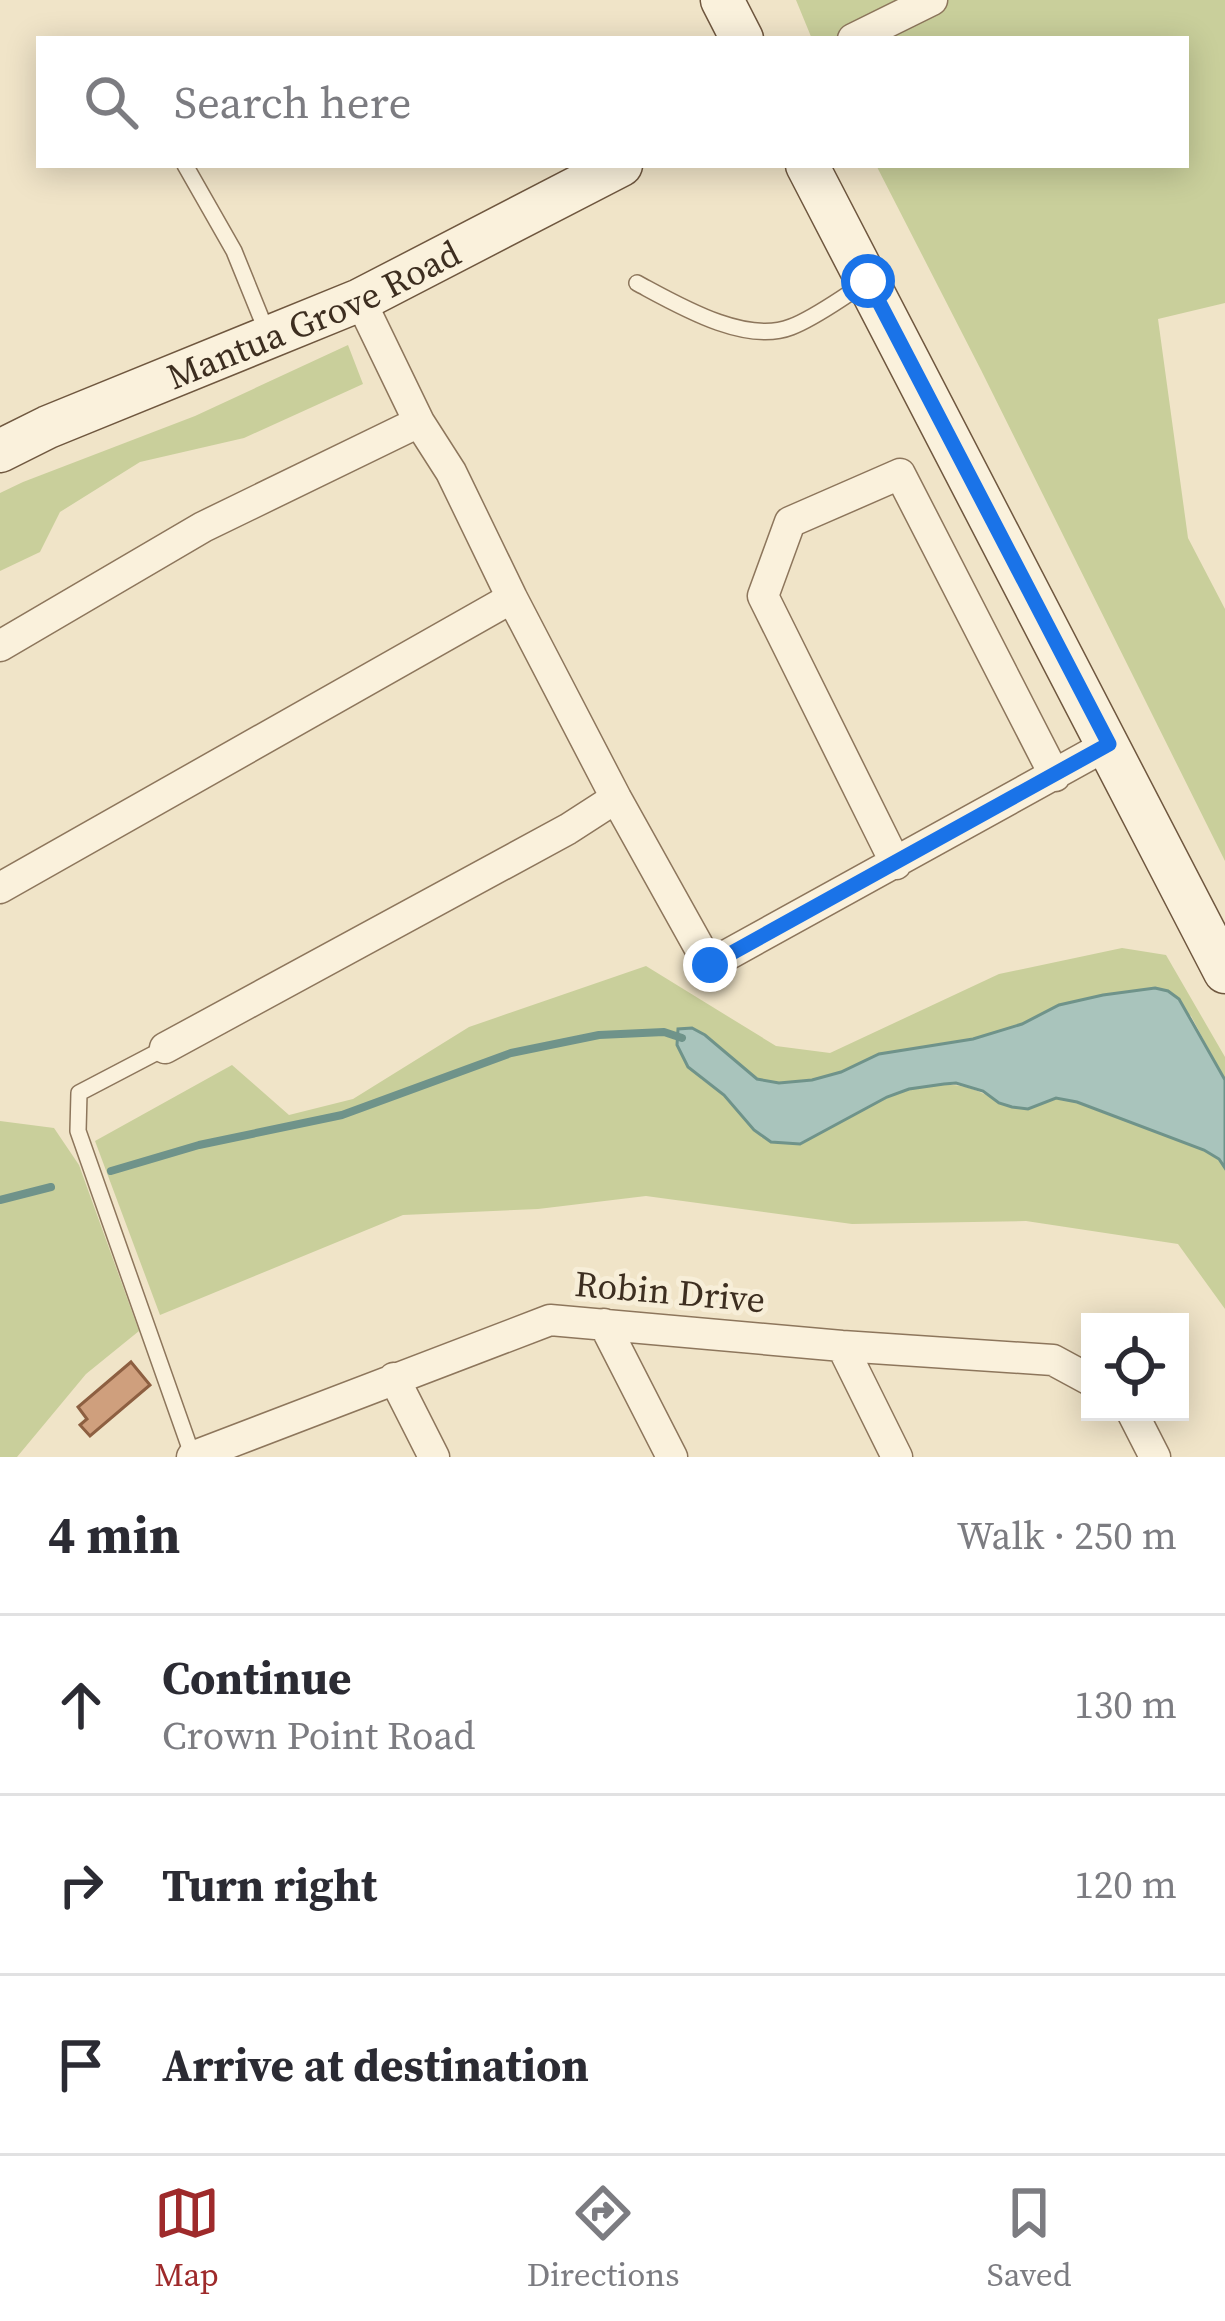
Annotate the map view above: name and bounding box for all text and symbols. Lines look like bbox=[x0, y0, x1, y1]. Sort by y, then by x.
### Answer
search box bbox=[36, 36, 1189, 168]
icon: search bbox=[78, 69, 144, 135]
text: Search here bbox=[174, 71, 411, 133]
street label: Mantua Grove Road bbox=[160, 228, 469, 401]
route start bbox=[841, 254, 895, 308]
route end bbox=[683, 938, 737, 992]
street label: Robin Drive bbox=[573, 1259, 767, 1324]
map controls bbox=[1081, 1313, 1189, 1421]
button: locate bbox=[1081, 1313, 1189, 1421]
text: 4 min bbox=[48, 1500, 180, 1570]
text: Walk · 250 m bbox=[957, 1509, 1177, 1562]
text: Continue bbox=[162, 1647, 351, 1709]
icon: ahead bbox=[48, 1672, 114, 1738]
text: 130 m bbox=[1074, 1678, 1177, 1731]
text: Crown Point Road bbox=[162, 1709, 475, 1762]
icon: right bbox=[48, 1852, 114, 1918]
text: Turn right bbox=[162, 1854, 377, 1916]
text: 120 m bbox=[1074, 1858, 1177, 1911]
icon: arrive bbox=[48, 2032, 114, 2098]
text: Arrive at destination bbox=[162, 2034, 589, 2096]
tab: Map bbox=[154, 2180, 220, 2297]
tab: Directions bbox=[527, 2180, 680, 2297]
tab: Saved bbox=[987, 2180, 1071, 2297]

